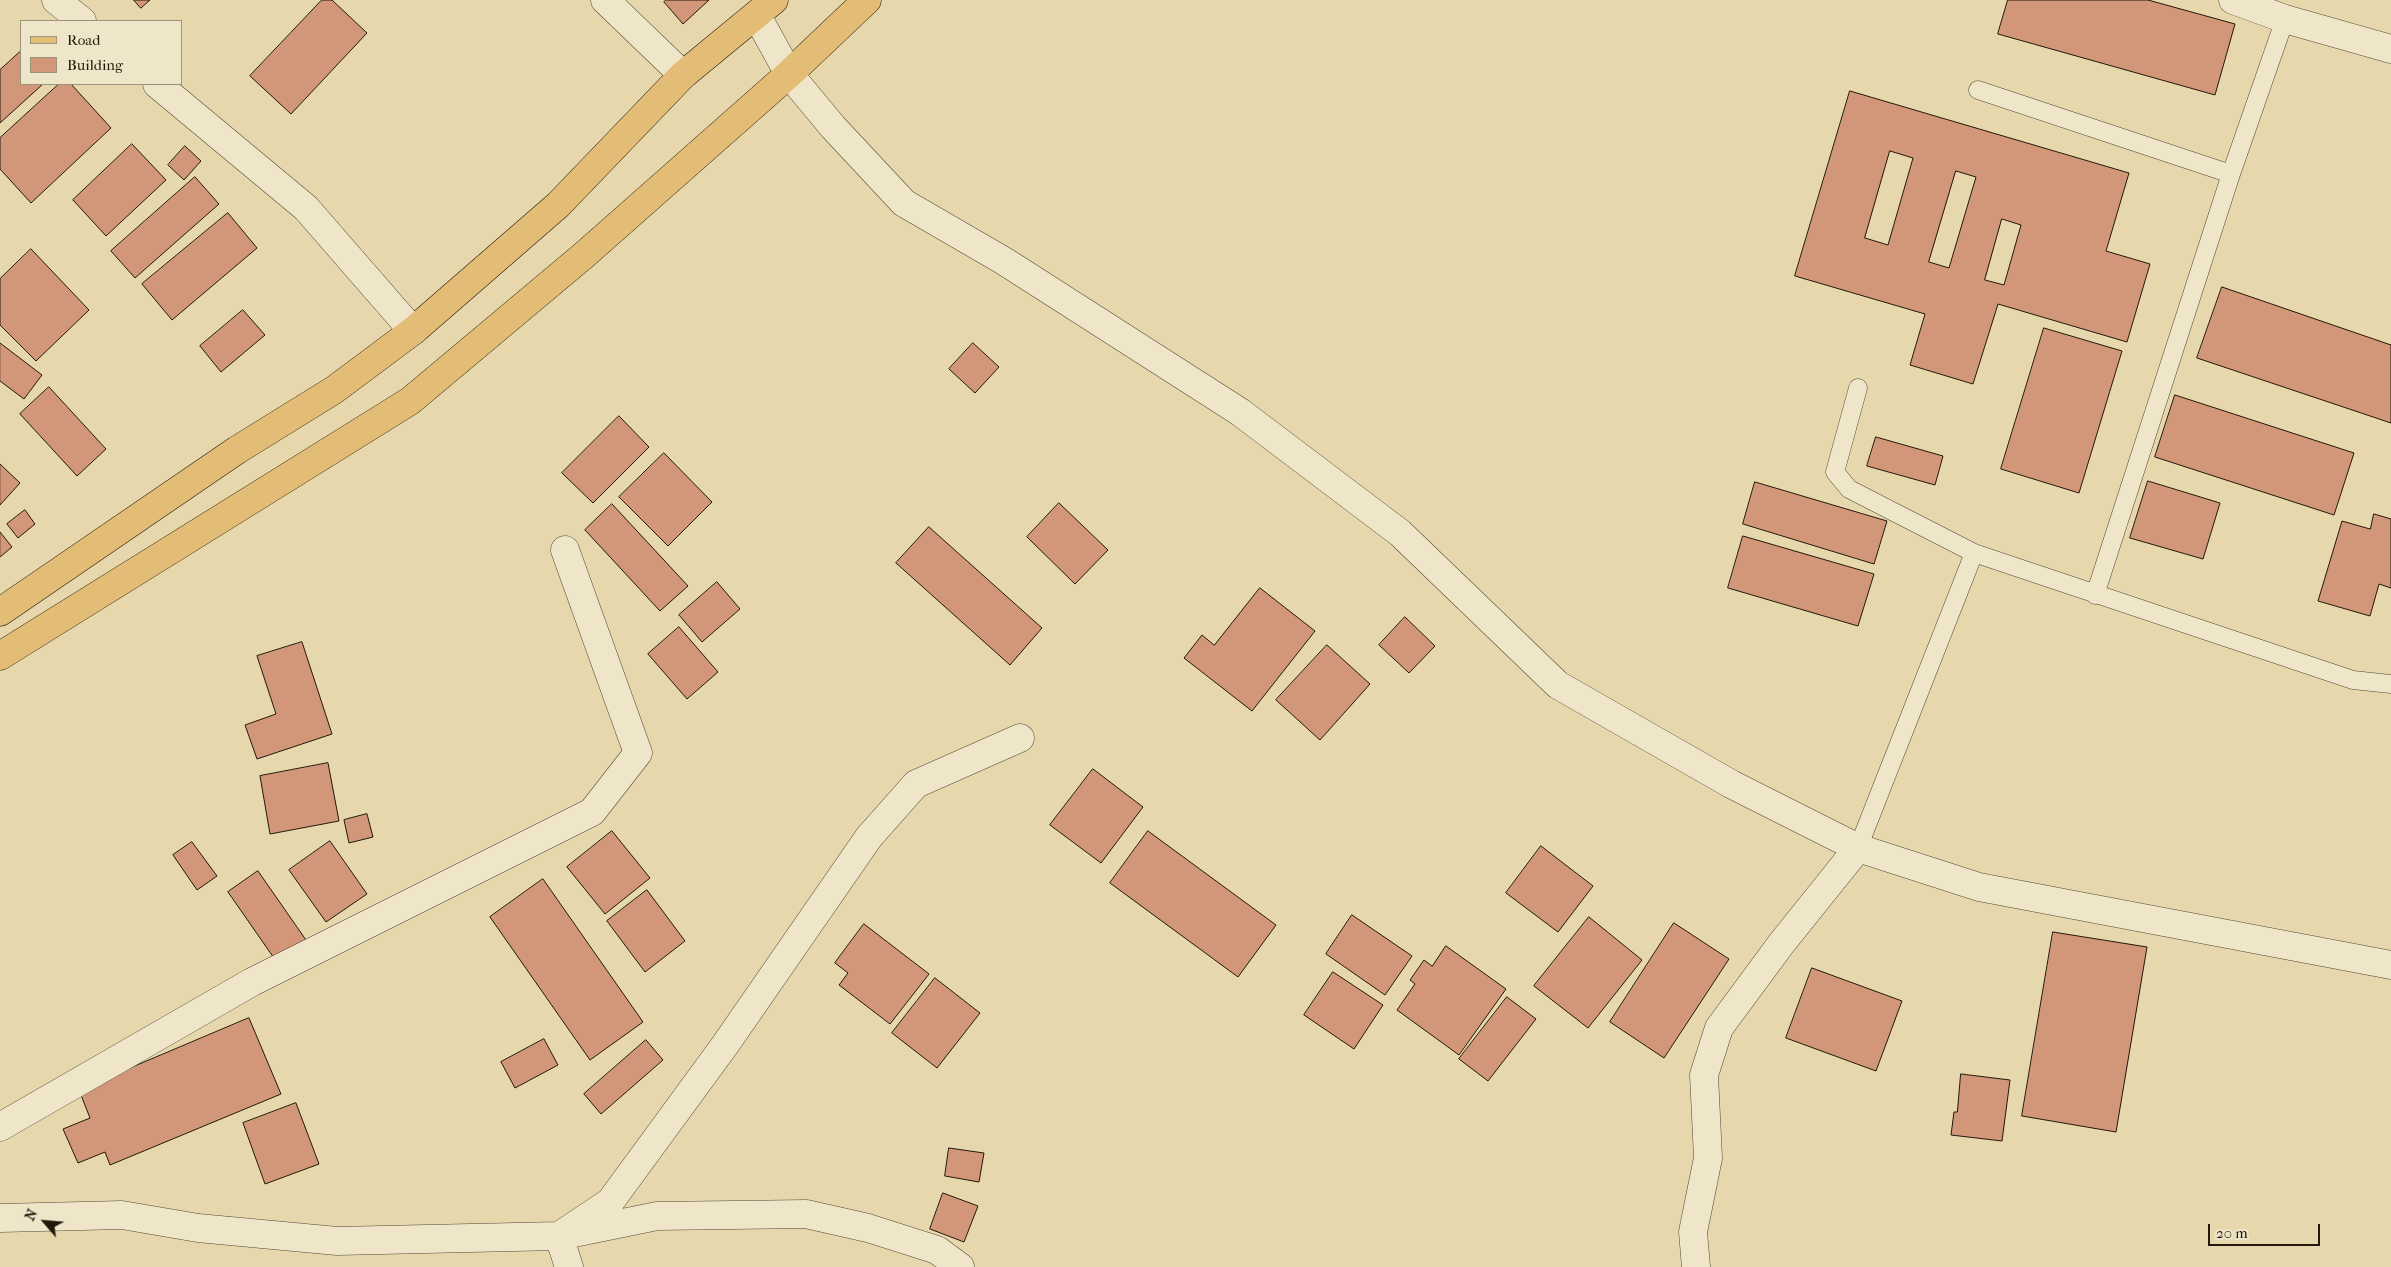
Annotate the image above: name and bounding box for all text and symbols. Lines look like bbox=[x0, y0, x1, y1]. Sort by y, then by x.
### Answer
legend bbox=[20, 20, 182, 85]
text: Road bbox=[67, 31, 100, 49]
text: Building bbox=[67, 56, 123, 74]
north arrow bbox=[20, 1197, 70, 1247]
text: N bbox=[21, 1206, 41, 1224]
scale bar bbox=[2211, 1214, 2324, 1246]
text: 20 m bbox=[2216, 1224, 2248, 1242]

